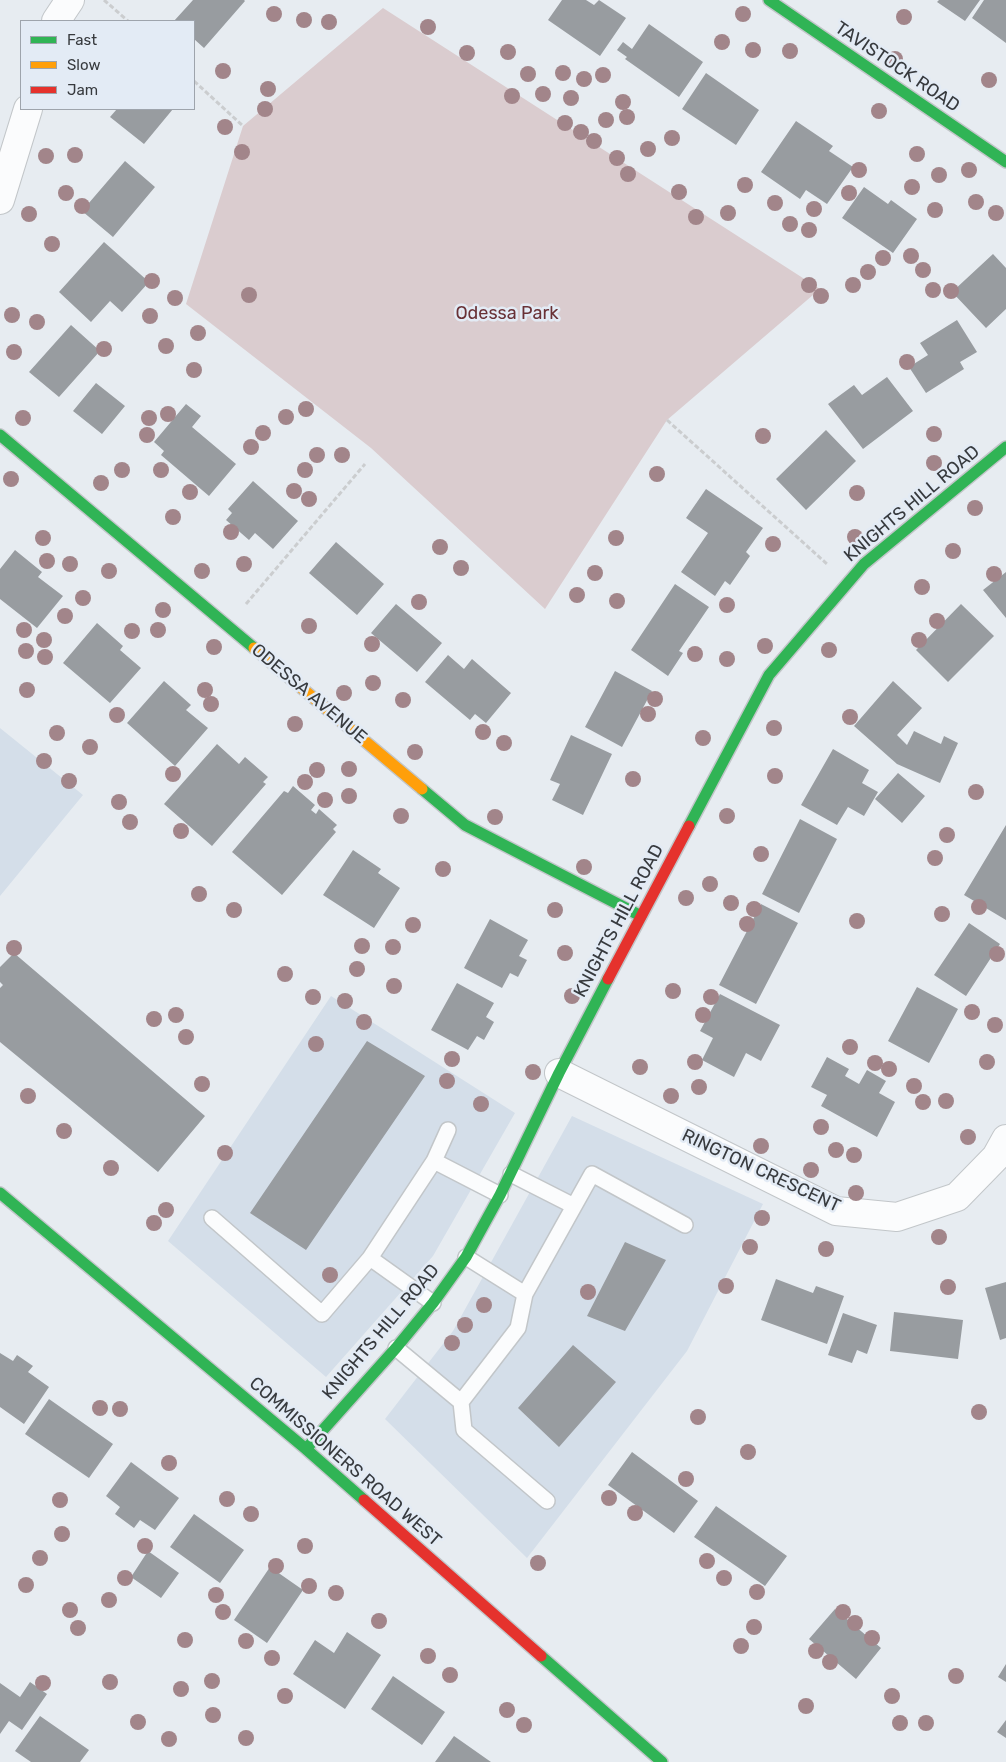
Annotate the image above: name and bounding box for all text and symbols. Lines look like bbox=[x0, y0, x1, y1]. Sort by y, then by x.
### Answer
street label: TAVISTOCK ROAD bbox=[831, 17, 963, 117]
legend bbox=[20, 20, 195, 110]
text: Fast bbox=[67, 31, 97, 49]
text: Slow bbox=[67, 56, 100, 74]
text: Jam bbox=[67, 81, 98, 99]
park label: Odessa Park bbox=[455, 303, 559, 325]
street label: KNIGHTS HILL ROAD bbox=[840, 441, 984, 567]
street label: ODESSA AVENUE bbox=[247, 639, 371, 749]
street label: KNIGHTS HILL ROAD bbox=[570, 841, 668, 1001]
street label: RINGTON CRESCENT bbox=[678, 1125, 844, 1217]
street label: KNIGHTS HILL ROAD bbox=[318, 1260, 444, 1404]
street label: COMMISSIONERS ROAD WEST bbox=[245, 1373, 445, 1551]

